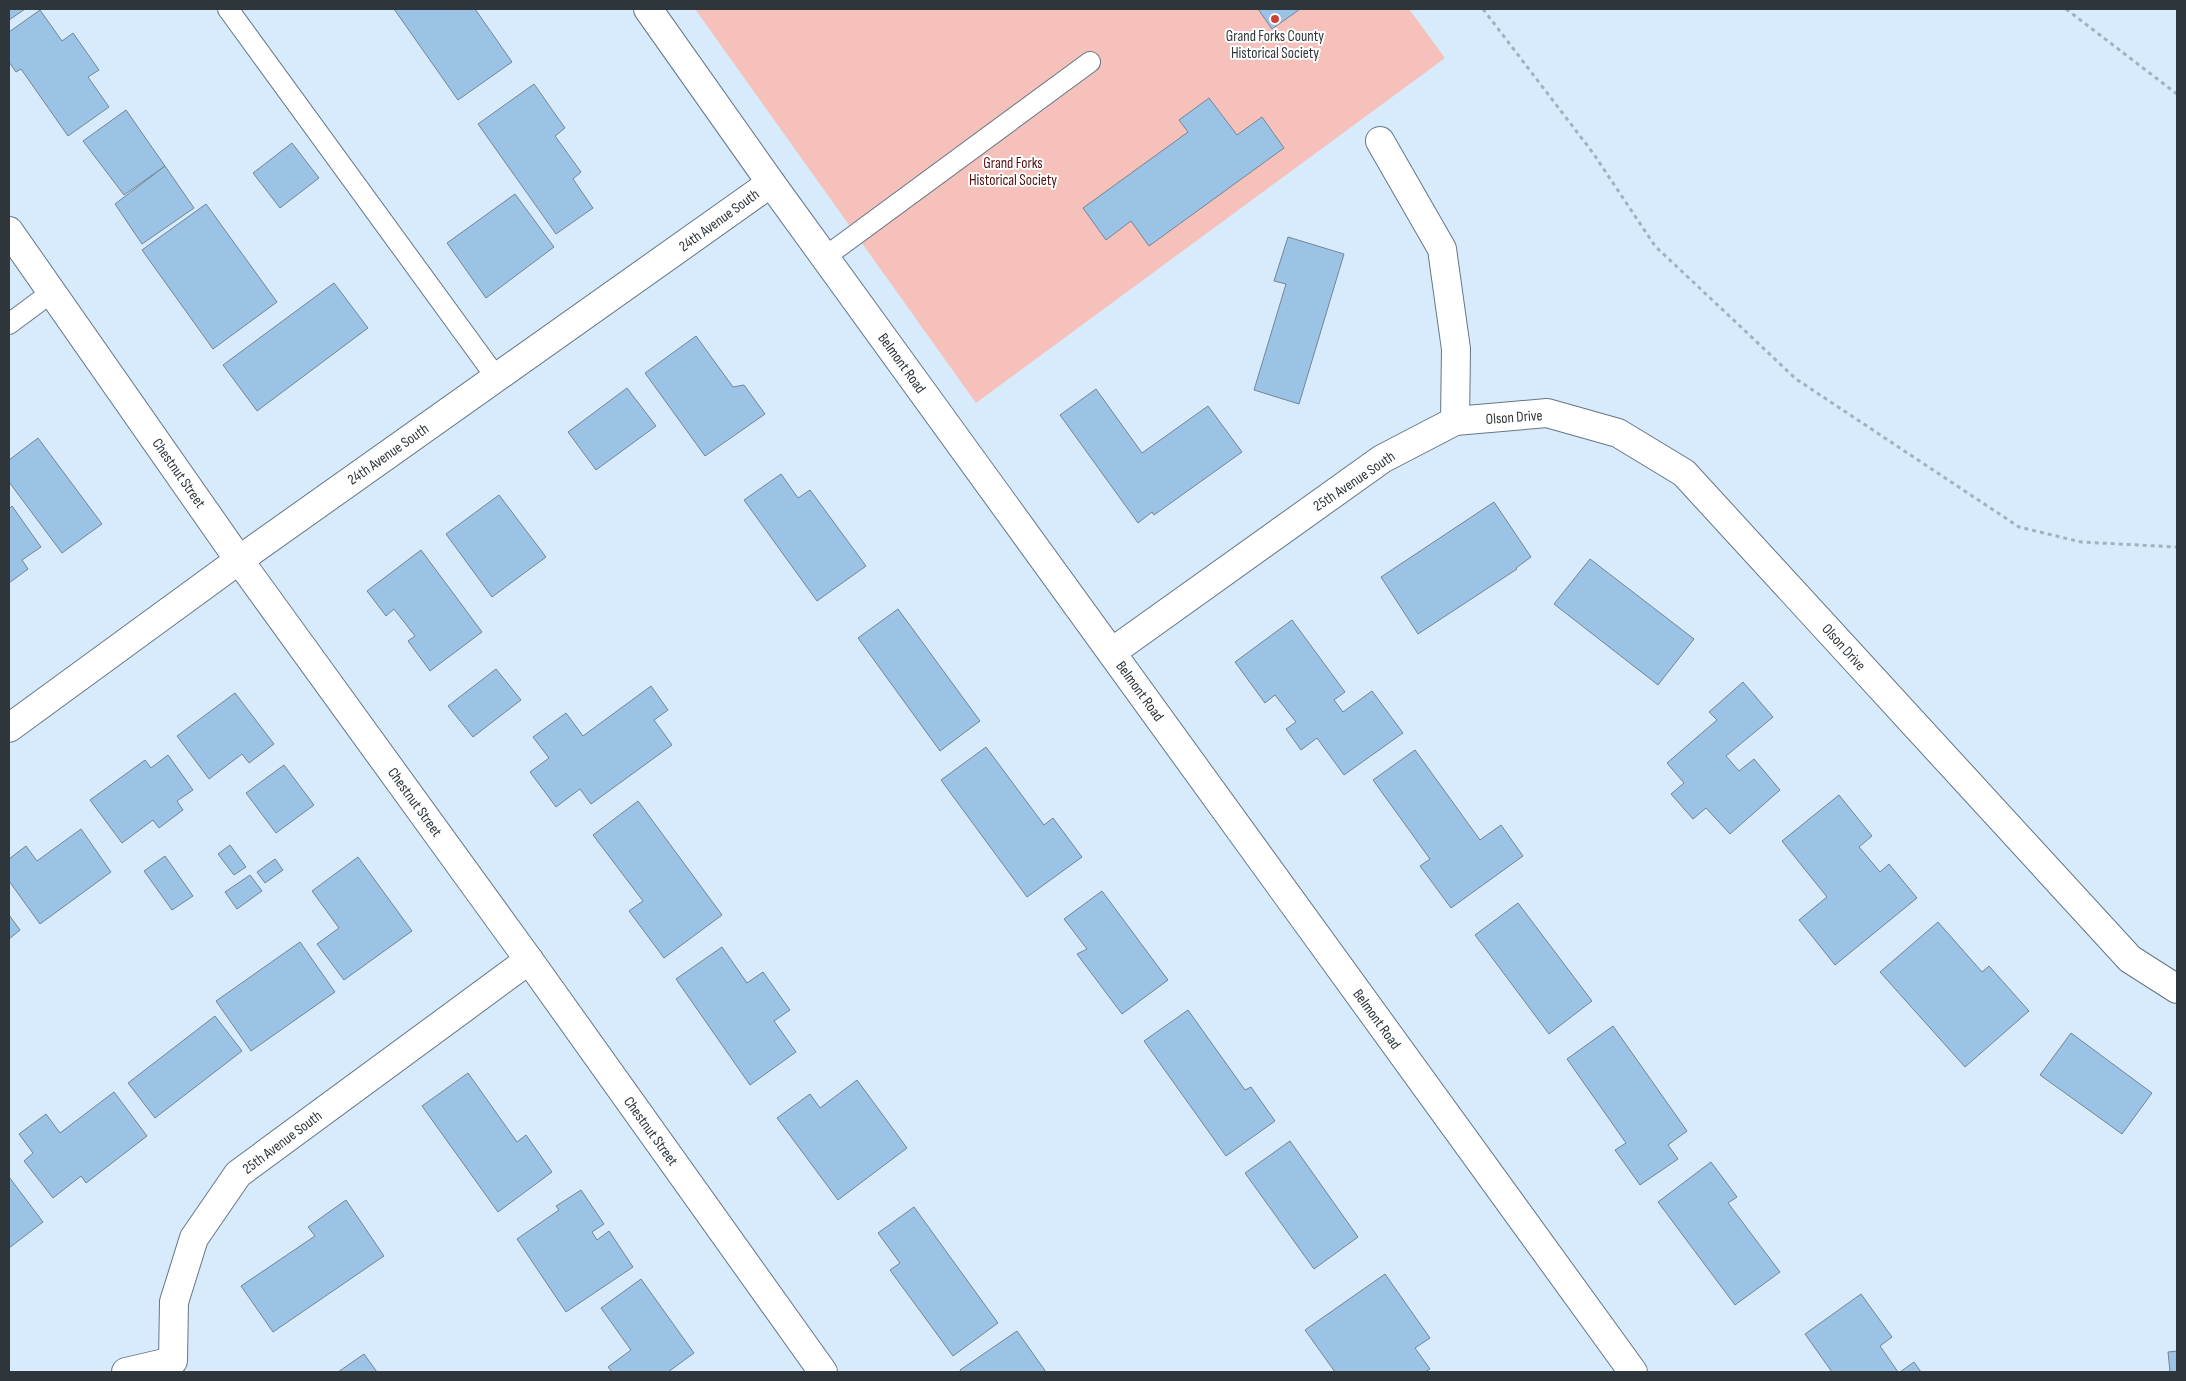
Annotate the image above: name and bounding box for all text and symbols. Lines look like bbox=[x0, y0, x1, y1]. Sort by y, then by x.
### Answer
marker: Grand Forks County Historical Society bbox=[1269, 13, 1281, 25]
place label: Grand Forks County Historical Society bbox=[1226, 27, 1324, 63]
park label: Grand Forks Historical Society bbox=[969, 154, 1057, 190]
street label: 24th Avenue South bbox=[675, 185, 763, 256]
street label: Belmont Road bbox=[873, 329, 930, 397]
street label: Olson Drive bbox=[1485, 406, 1543, 429]
street label: 24th Avenue South bbox=[344, 419, 433, 489]
street label: Chestnut Street bbox=[148, 435, 210, 512]
street label: 25th Avenue South bbox=[1310, 447, 1399, 516]
street label: Olson Drive bbox=[1818, 620, 1870, 675]
street label: Belmont Road bbox=[1111, 657, 1168, 725]
street label: Chestnut Street bbox=[383, 764, 446, 841]
street label: Belmont Road bbox=[1348, 985, 1405, 1053]
street label: Chestnut Street bbox=[619, 1093, 682, 1170]
street label: 25th Avenue South bbox=[239, 1106, 326, 1178]

